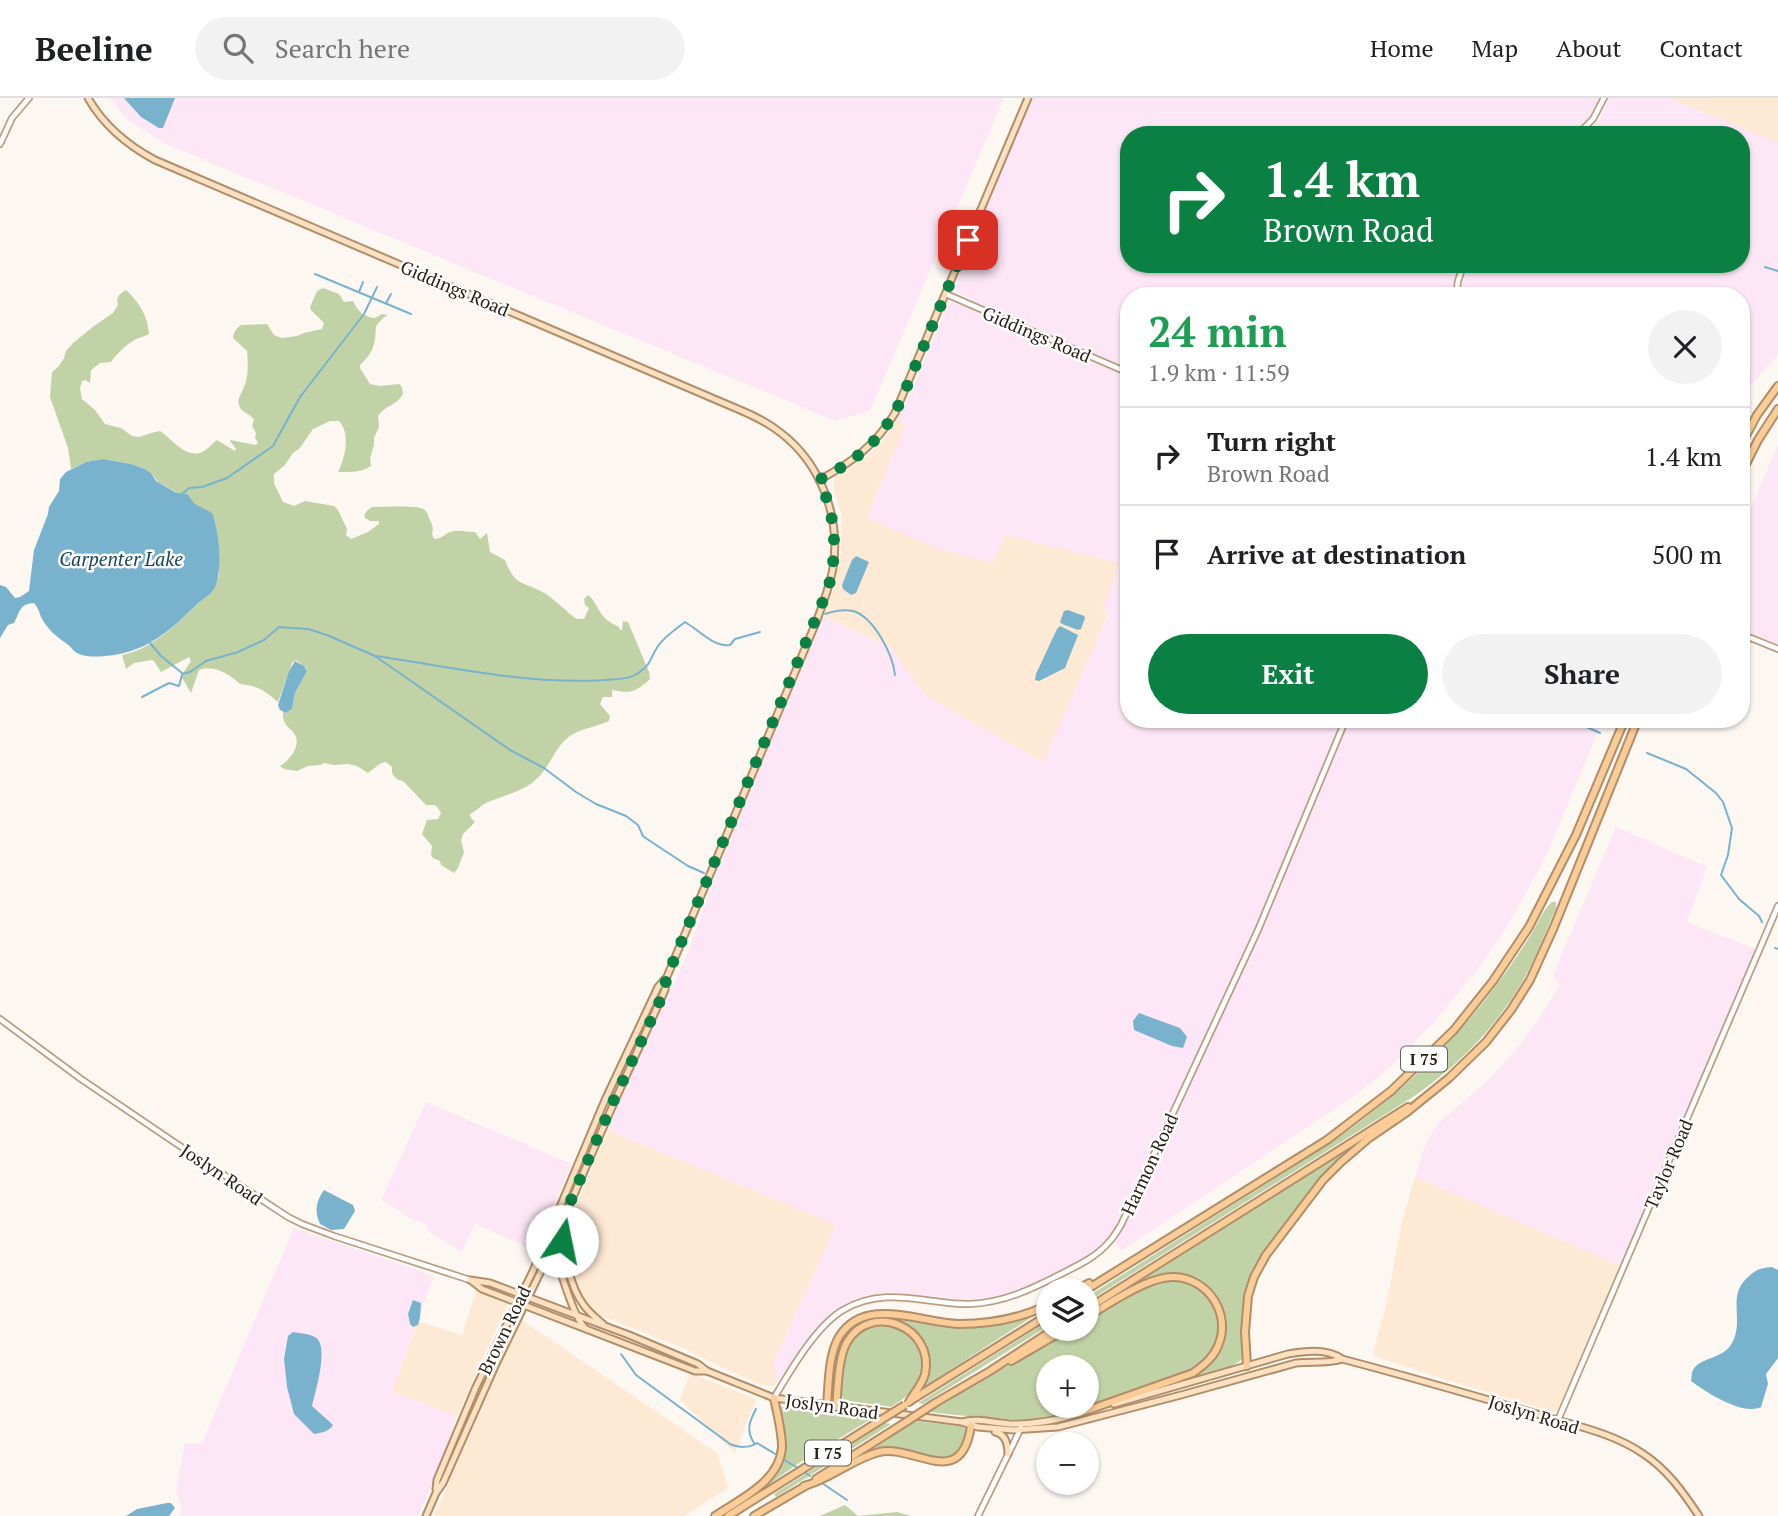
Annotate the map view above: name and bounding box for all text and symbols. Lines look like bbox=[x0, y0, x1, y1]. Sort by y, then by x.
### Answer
search box bbox=[195, 17, 685, 80]
text: Beeline bbox=[35, 27, 153, 70]
icon: search bbox=[219, 29, 257, 67]
text: Search here bbox=[275, 31, 410, 65]
text: Home bbox=[1370, 32, 1434, 64]
text: Map bbox=[1472, 32, 1518, 64]
text: About bbox=[1556, 32, 1622, 64]
text: Contact bbox=[1660, 32, 1743, 64]
text: 1.4 km bbox=[1263, 146, 1420, 211]
icon: right bbox=[1148, 154, 1239, 245]
text: Brown Road bbox=[1263, 209, 1434, 251]
pin bbox=[938, 210, 998, 270]
icon: arrive bbox=[949, 221, 987, 259]
street label: Giddings Road bbox=[397, 254, 513, 322]
street label: Giddings Road bbox=[979, 300, 1095, 368]
text: 24 min bbox=[1148, 303, 1287, 359]
button: close bbox=[1648, 310, 1722, 384]
text: 1.9 km · 11:59 bbox=[1148, 357, 1290, 388]
text: Turn right bbox=[1207, 424, 1336, 458]
icon: right bbox=[1148, 437, 1186, 475]
text: 1.4 km bbox=[1645, 439, 1722, 473]
text: Brown Road bbox=[1207, 458, 1330, 489]
icon: arrive bbox=[1148, 535, 1186, 573]
text: Arrive at destination bbox=[1207, 537, 1466, 571]
text: 500 m bbox=[1652, 537, 1722, 571]
water label: Carpenter Lake bbox=[59, 546, 183, 571]
button: Exit bbox=[1148, 634, 1428, 714]
button: Share bbox=[1442, 634, 1722, 714]
road number: I 75 bbox=[1401, 1046, 1447, 1071]
street label: Harmon Road bbox=[1115, 1109, 1183, 1219]
street label: Taylor Road bbox=[1638, 1115, 1698, 1213]
street label: Joslyn Road bbox=[176, 1138, 268, 1210]
position arrow bbox=[525, 1204, 599, 1278]
map controls bbox=[1036, 1278, 1099, 1495]
button: layers bbox=[1036, 1278, 1099, 1341]
street label: Brown Road bbox=[472, 1282, 536, 1378]
button: + bbox=[1036, 1355, 1099, 1418]
street label: Joslyn Road bbox=[784, 1388, 880, 1424]
street label: Joslyn Road bbox=[1486, 1389, 1582, 1439]
button: − bbox=[1036, 1432, 1099, 1495]
road number: I 75 bbox=[805, 1441, 851, 1466]

